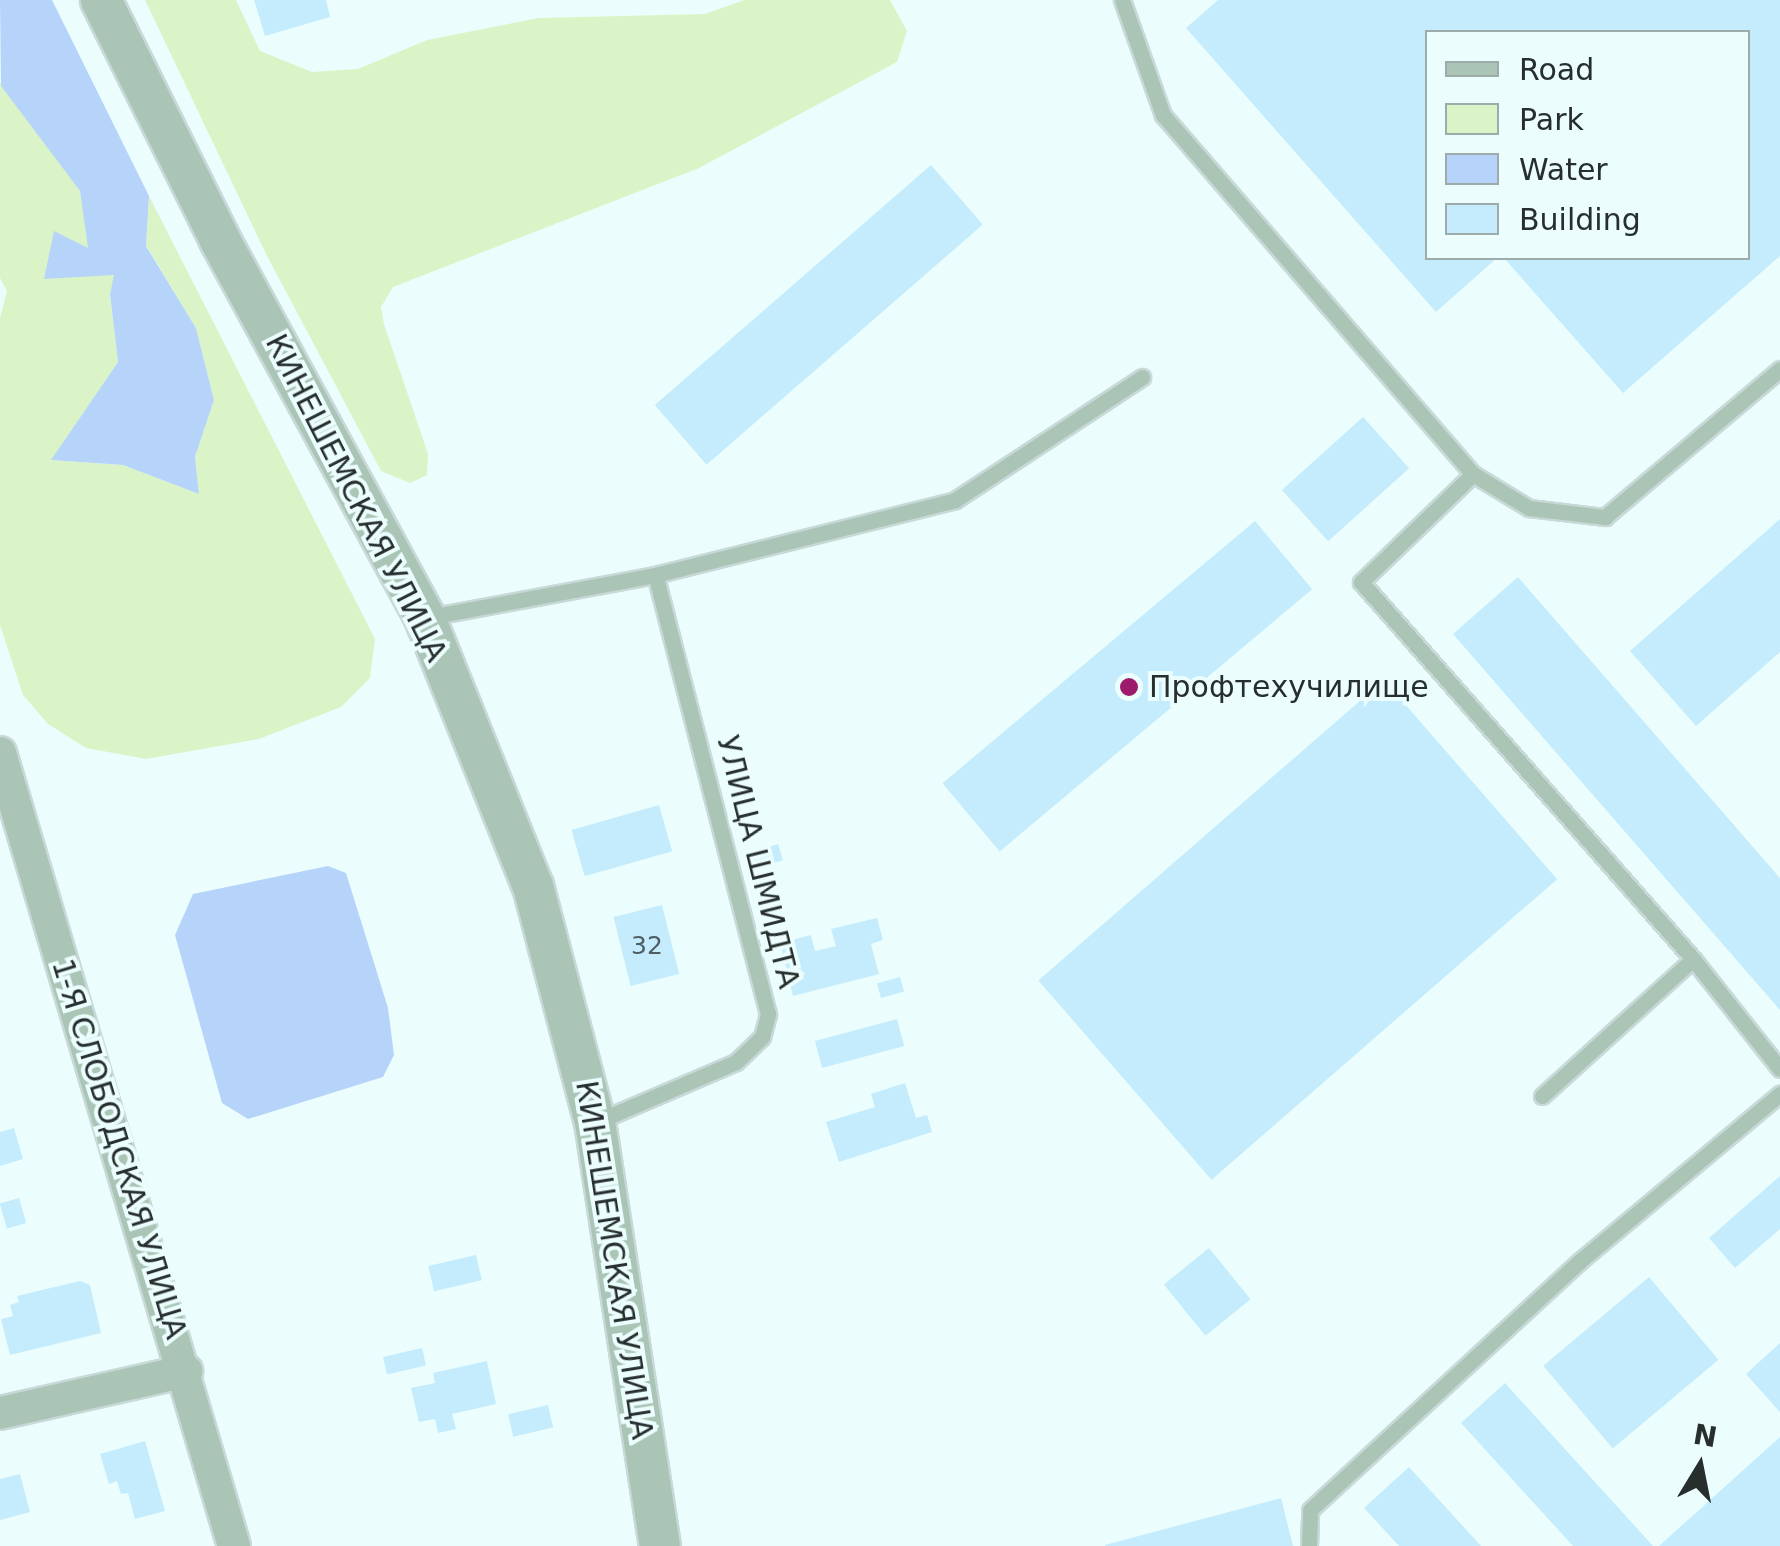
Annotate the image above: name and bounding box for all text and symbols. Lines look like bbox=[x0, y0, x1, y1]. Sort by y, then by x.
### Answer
legend bbox=[1425, 30, 1750, 260]
text: Road bbox=[1519, 52, 1594, 87]
text: Park bbox=[1519, 102, 1584, 137]
text: Water bbox=[1519, 152, 1608, 187]
text: Building bbox=[1519, 202, 1641, 237]
street label: КИНЕШЕМСКАЯ УЛИЦА bbox=[258, 328, 454, 668]
place label: Профтехучилище bbox=[1149, 669, 1429, 705]
marker: Профтехучилище bbox=[1118, 676, 1140, 698]
street label: УЛИЦА ШМИДТА bbox=[709, 732, 807, 992]
house number: 32 bbox=[631, 931, 663, 961]
street label: 1-Я СЛОБОДСКАЯ УЛИЦА bbox=[44, 955, 194, 1343]
street label: КИНЕШЕМСКАЯ УЛИЦА bbox=[568, 1078, 660, 1442]
north arrow bbox=[1650, 1416, 1750, 1516]
text: N bbox=[1691, 1418, 1720, 1454]

